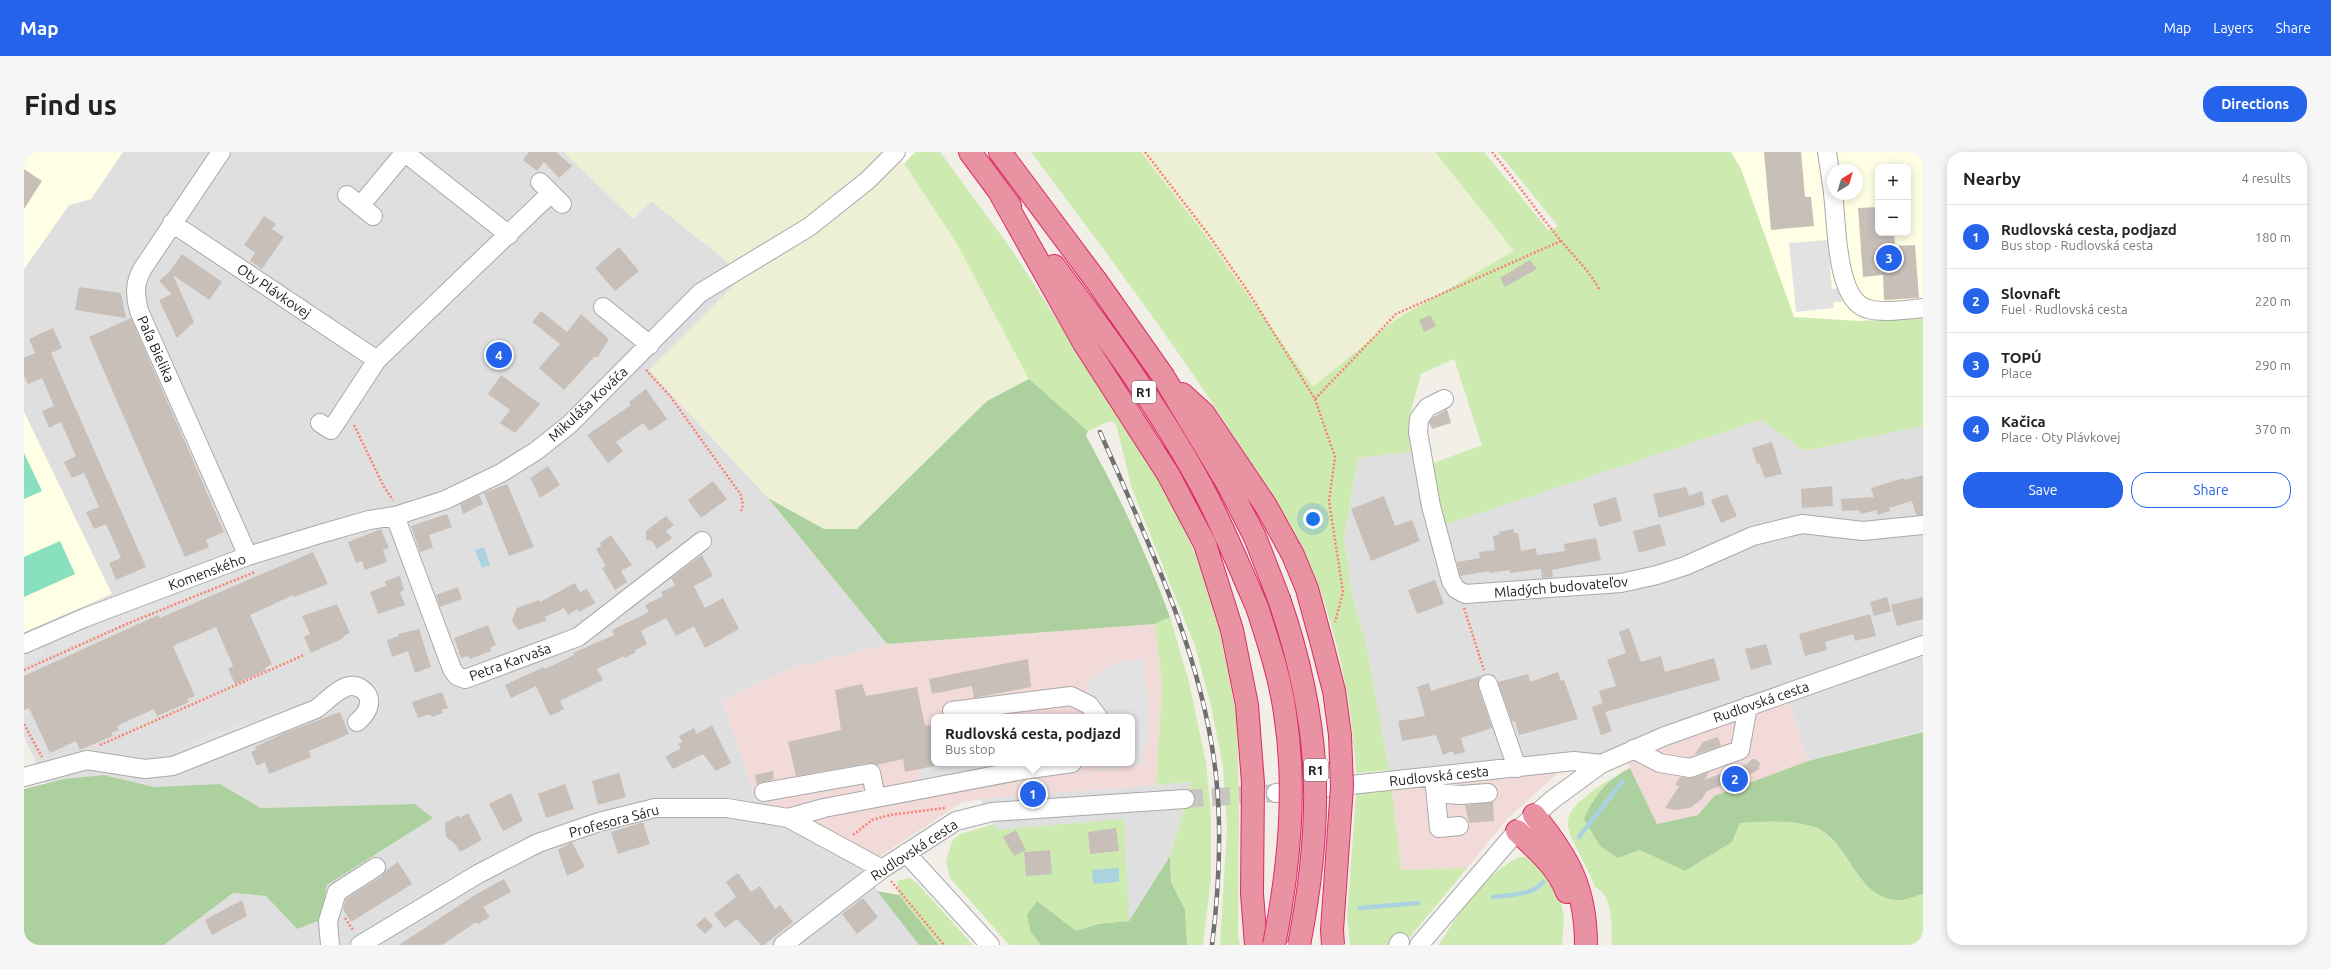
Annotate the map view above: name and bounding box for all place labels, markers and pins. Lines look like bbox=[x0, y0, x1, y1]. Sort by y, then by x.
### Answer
pin: 3 bbox=[1876, 243, 1902, 273]
pin: 4 bbox=[486, 340, 512, 370]
pin: 2 bbox=[1722, 764, 1748, 794]
pin: 1 bbox=[1020, 779, 1046, 809]

